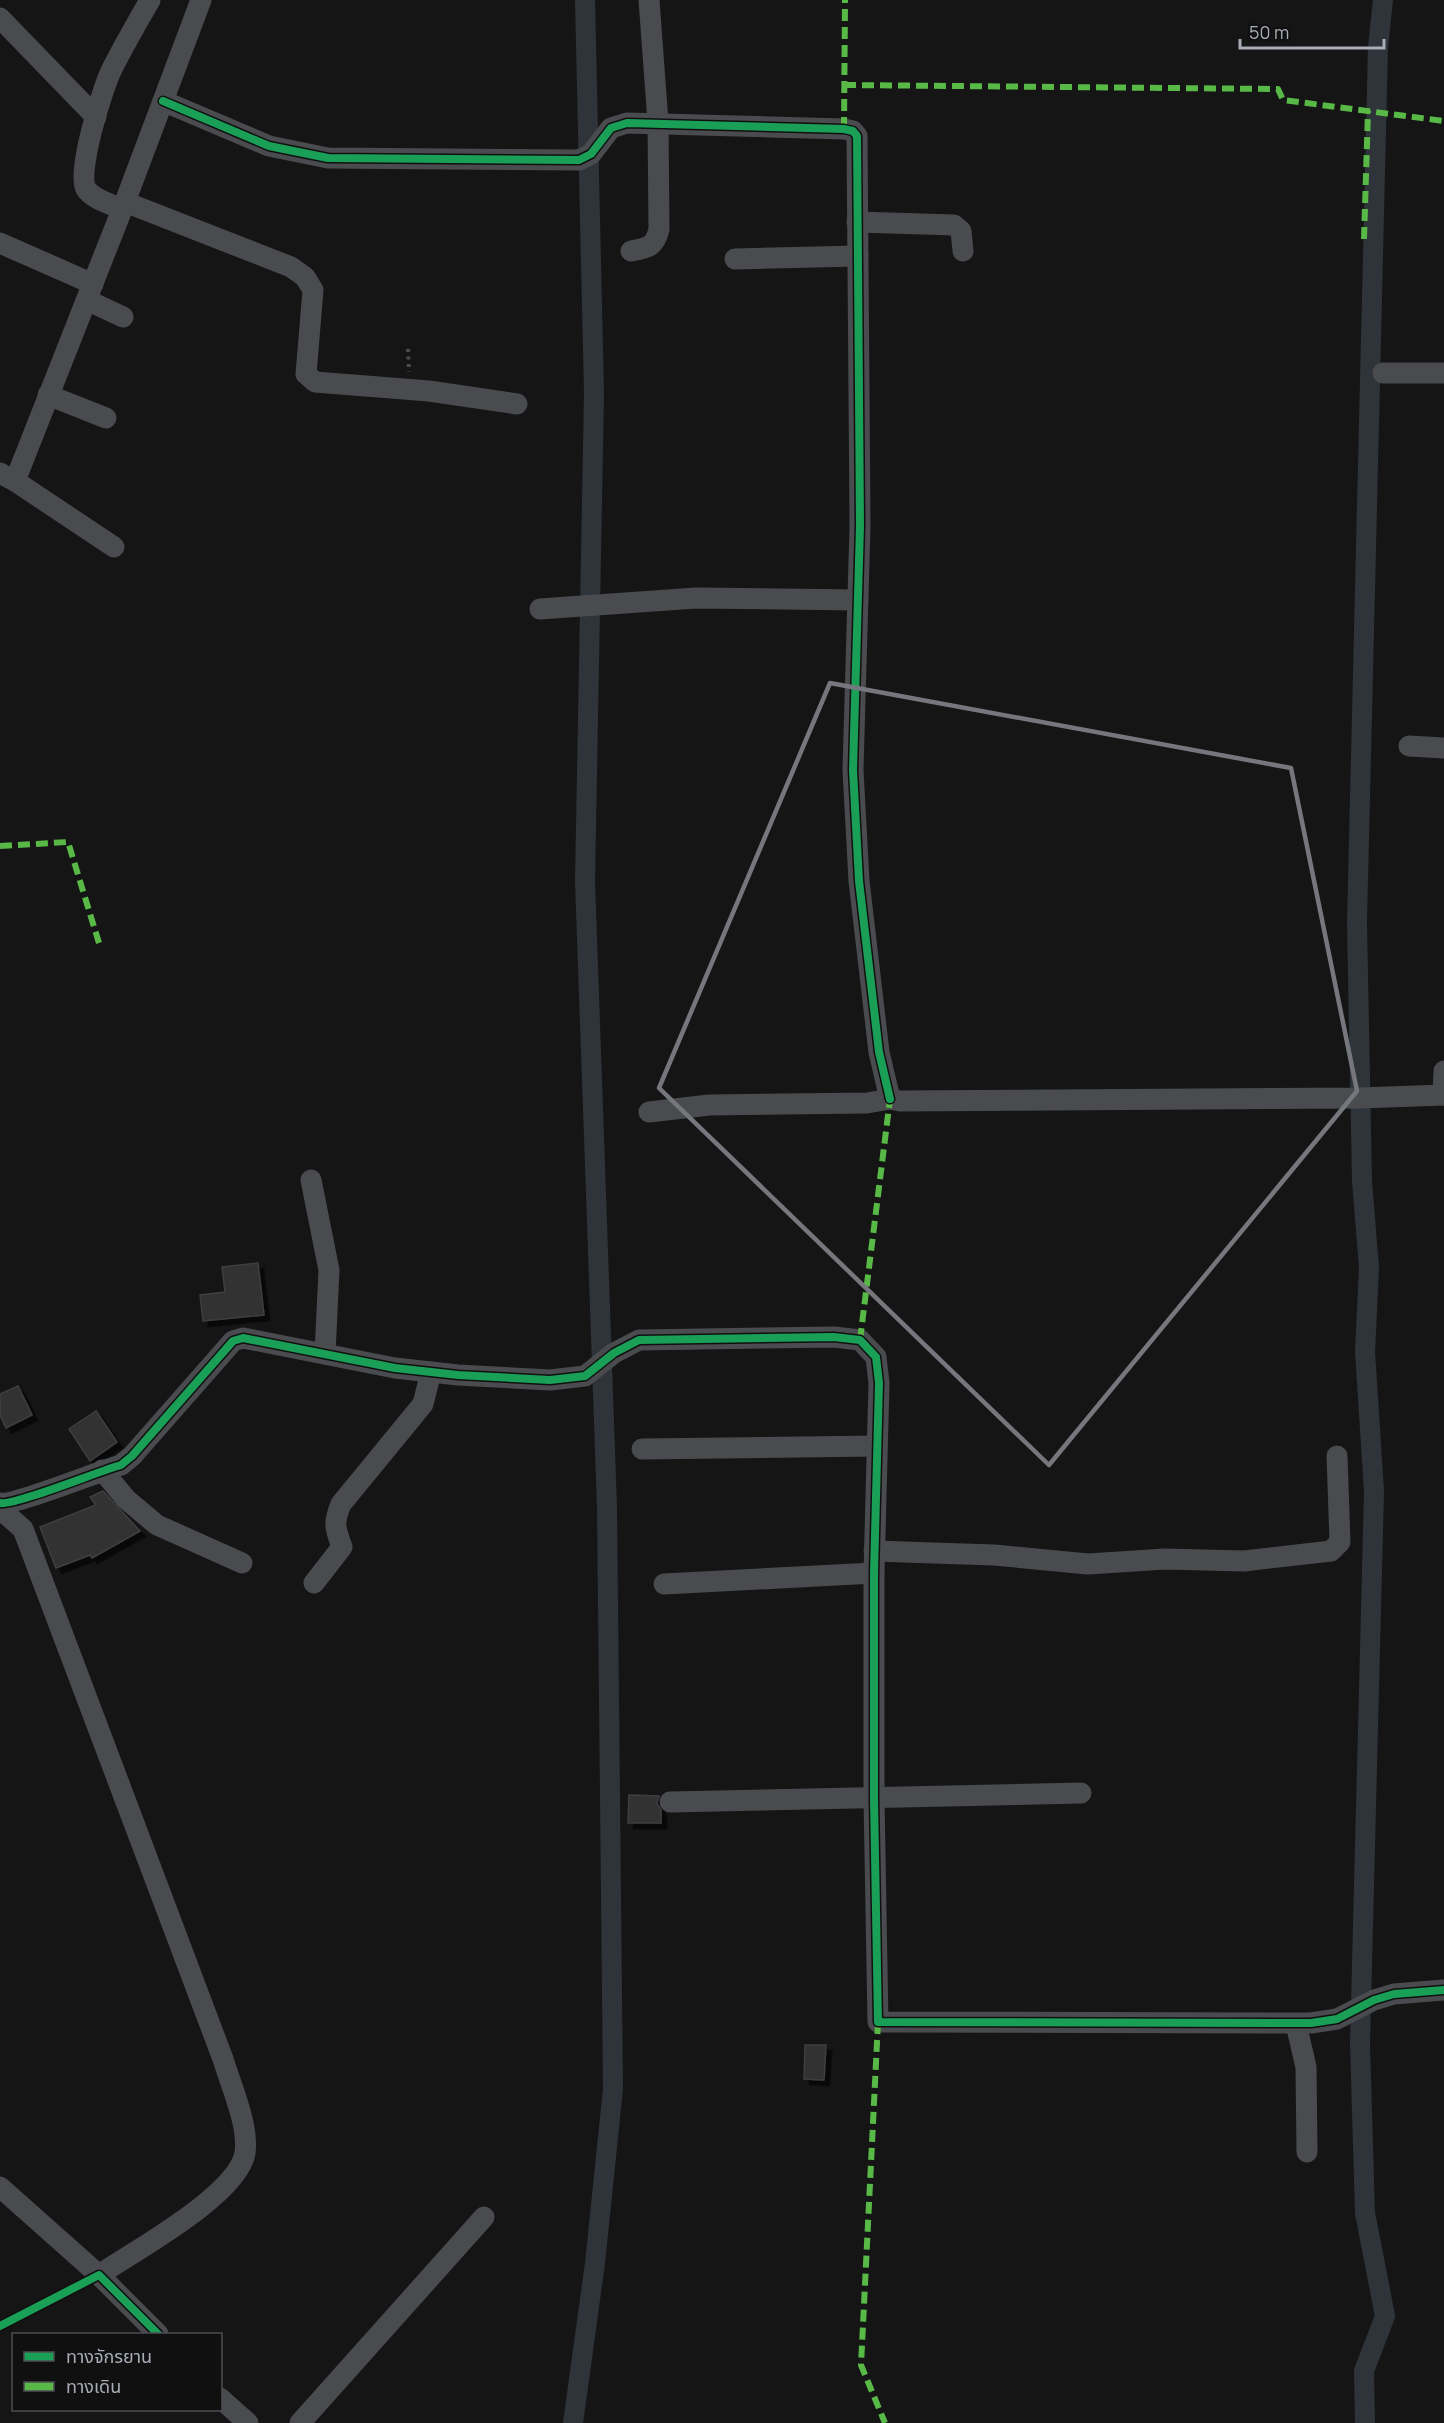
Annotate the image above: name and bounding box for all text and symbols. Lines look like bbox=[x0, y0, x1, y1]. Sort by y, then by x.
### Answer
scale bar bbox=[1240, 12, 1384, 50]
text: 50 m bbox=[1249, 20, 1289, 44]
legend bbox=[12, 2333, 222, 2411]
text: ทางจักรยาน bbox=[66, 2344, 152, 2368]
text: ทางเดิน bbox=[66, 2374, 121, 2398]

